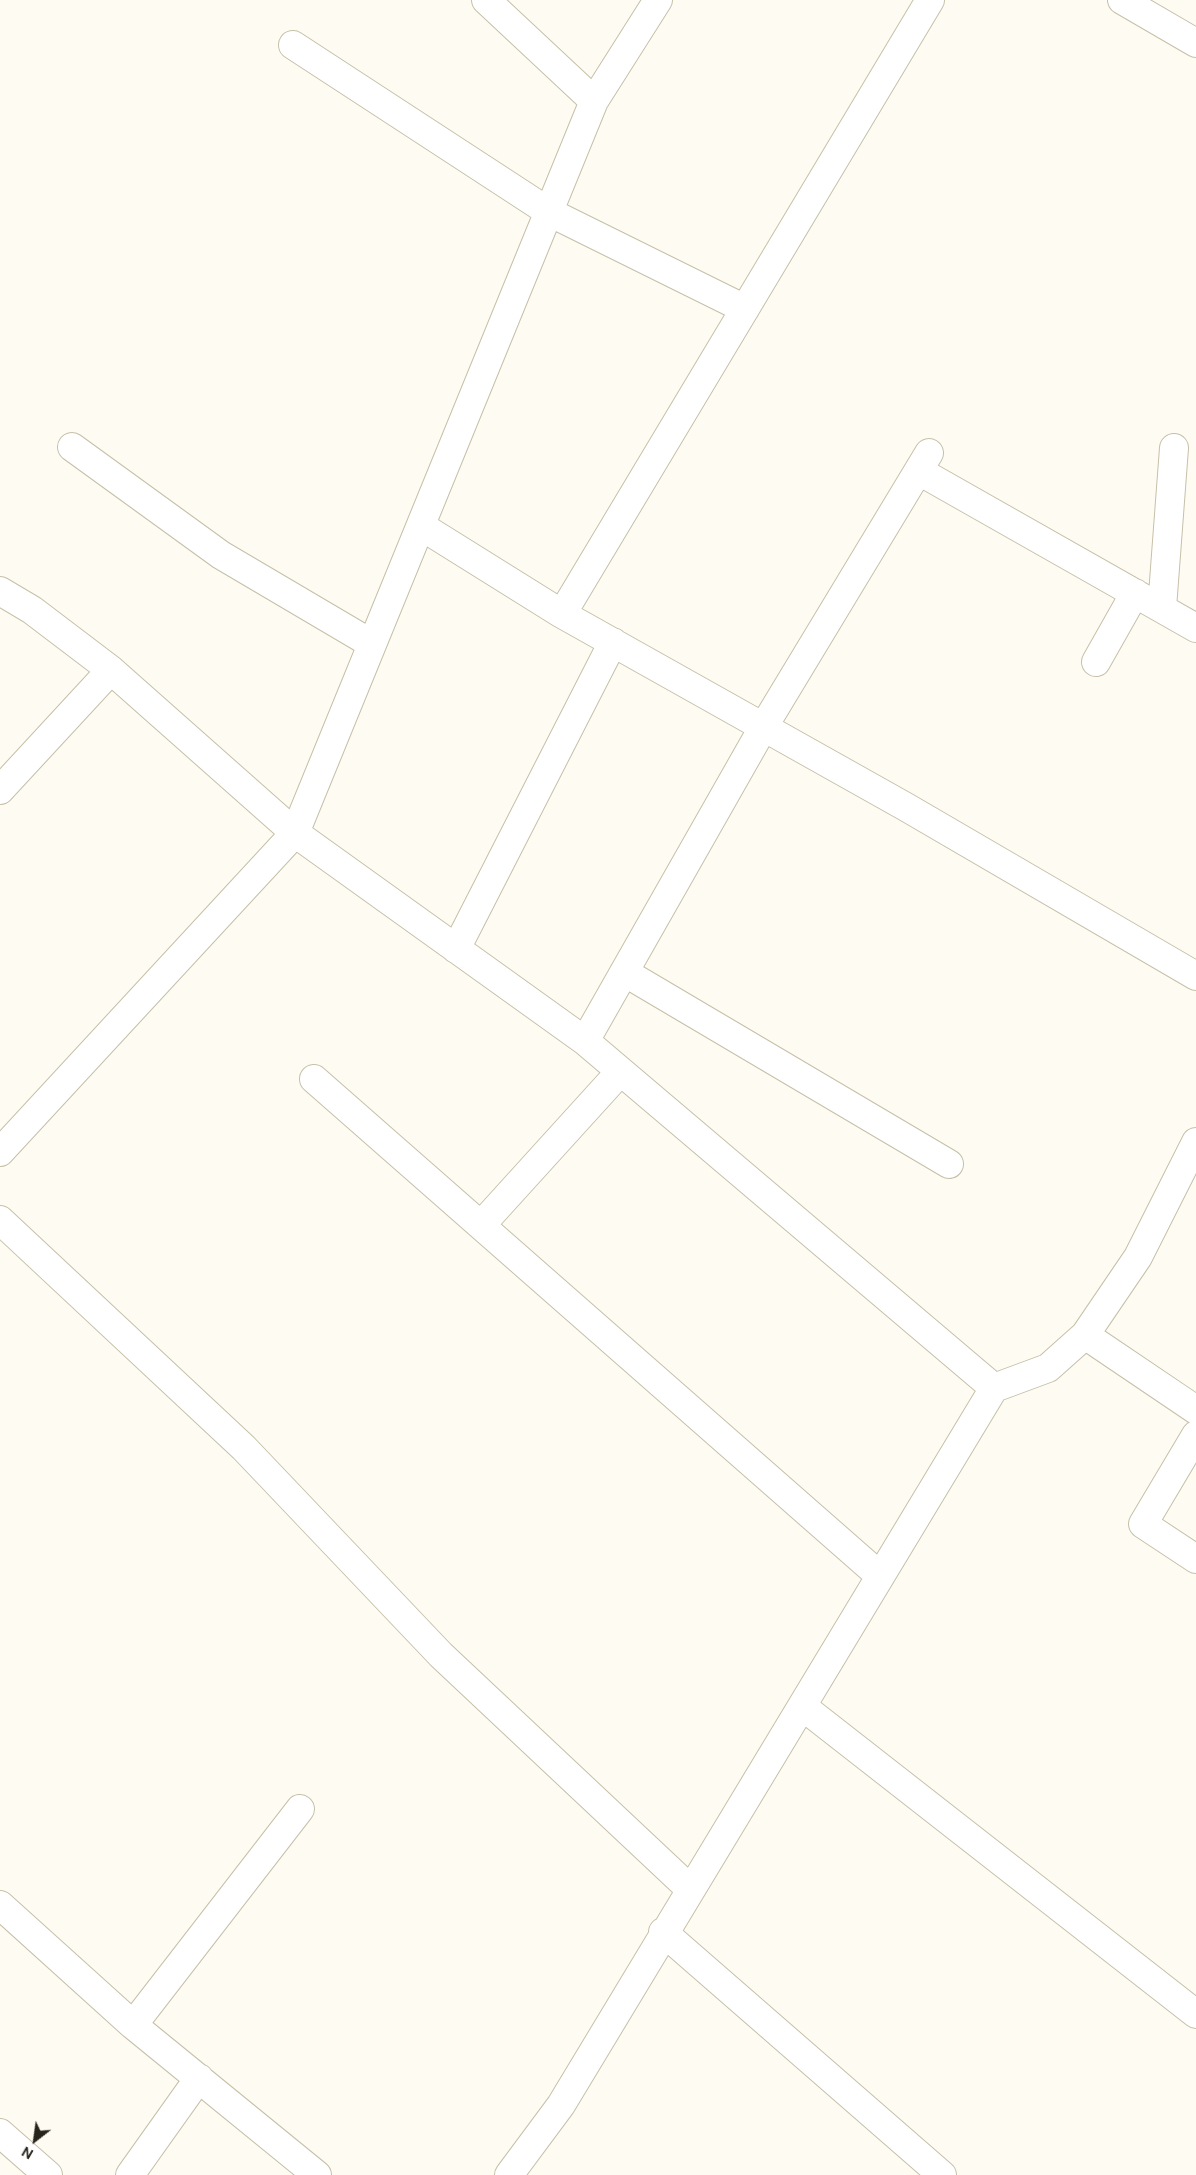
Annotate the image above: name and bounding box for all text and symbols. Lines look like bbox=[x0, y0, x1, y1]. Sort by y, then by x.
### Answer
north arrow bbox=[10, 2115, 60, 2165]
text: N bbox=[19, 2143, 36, 2163]

